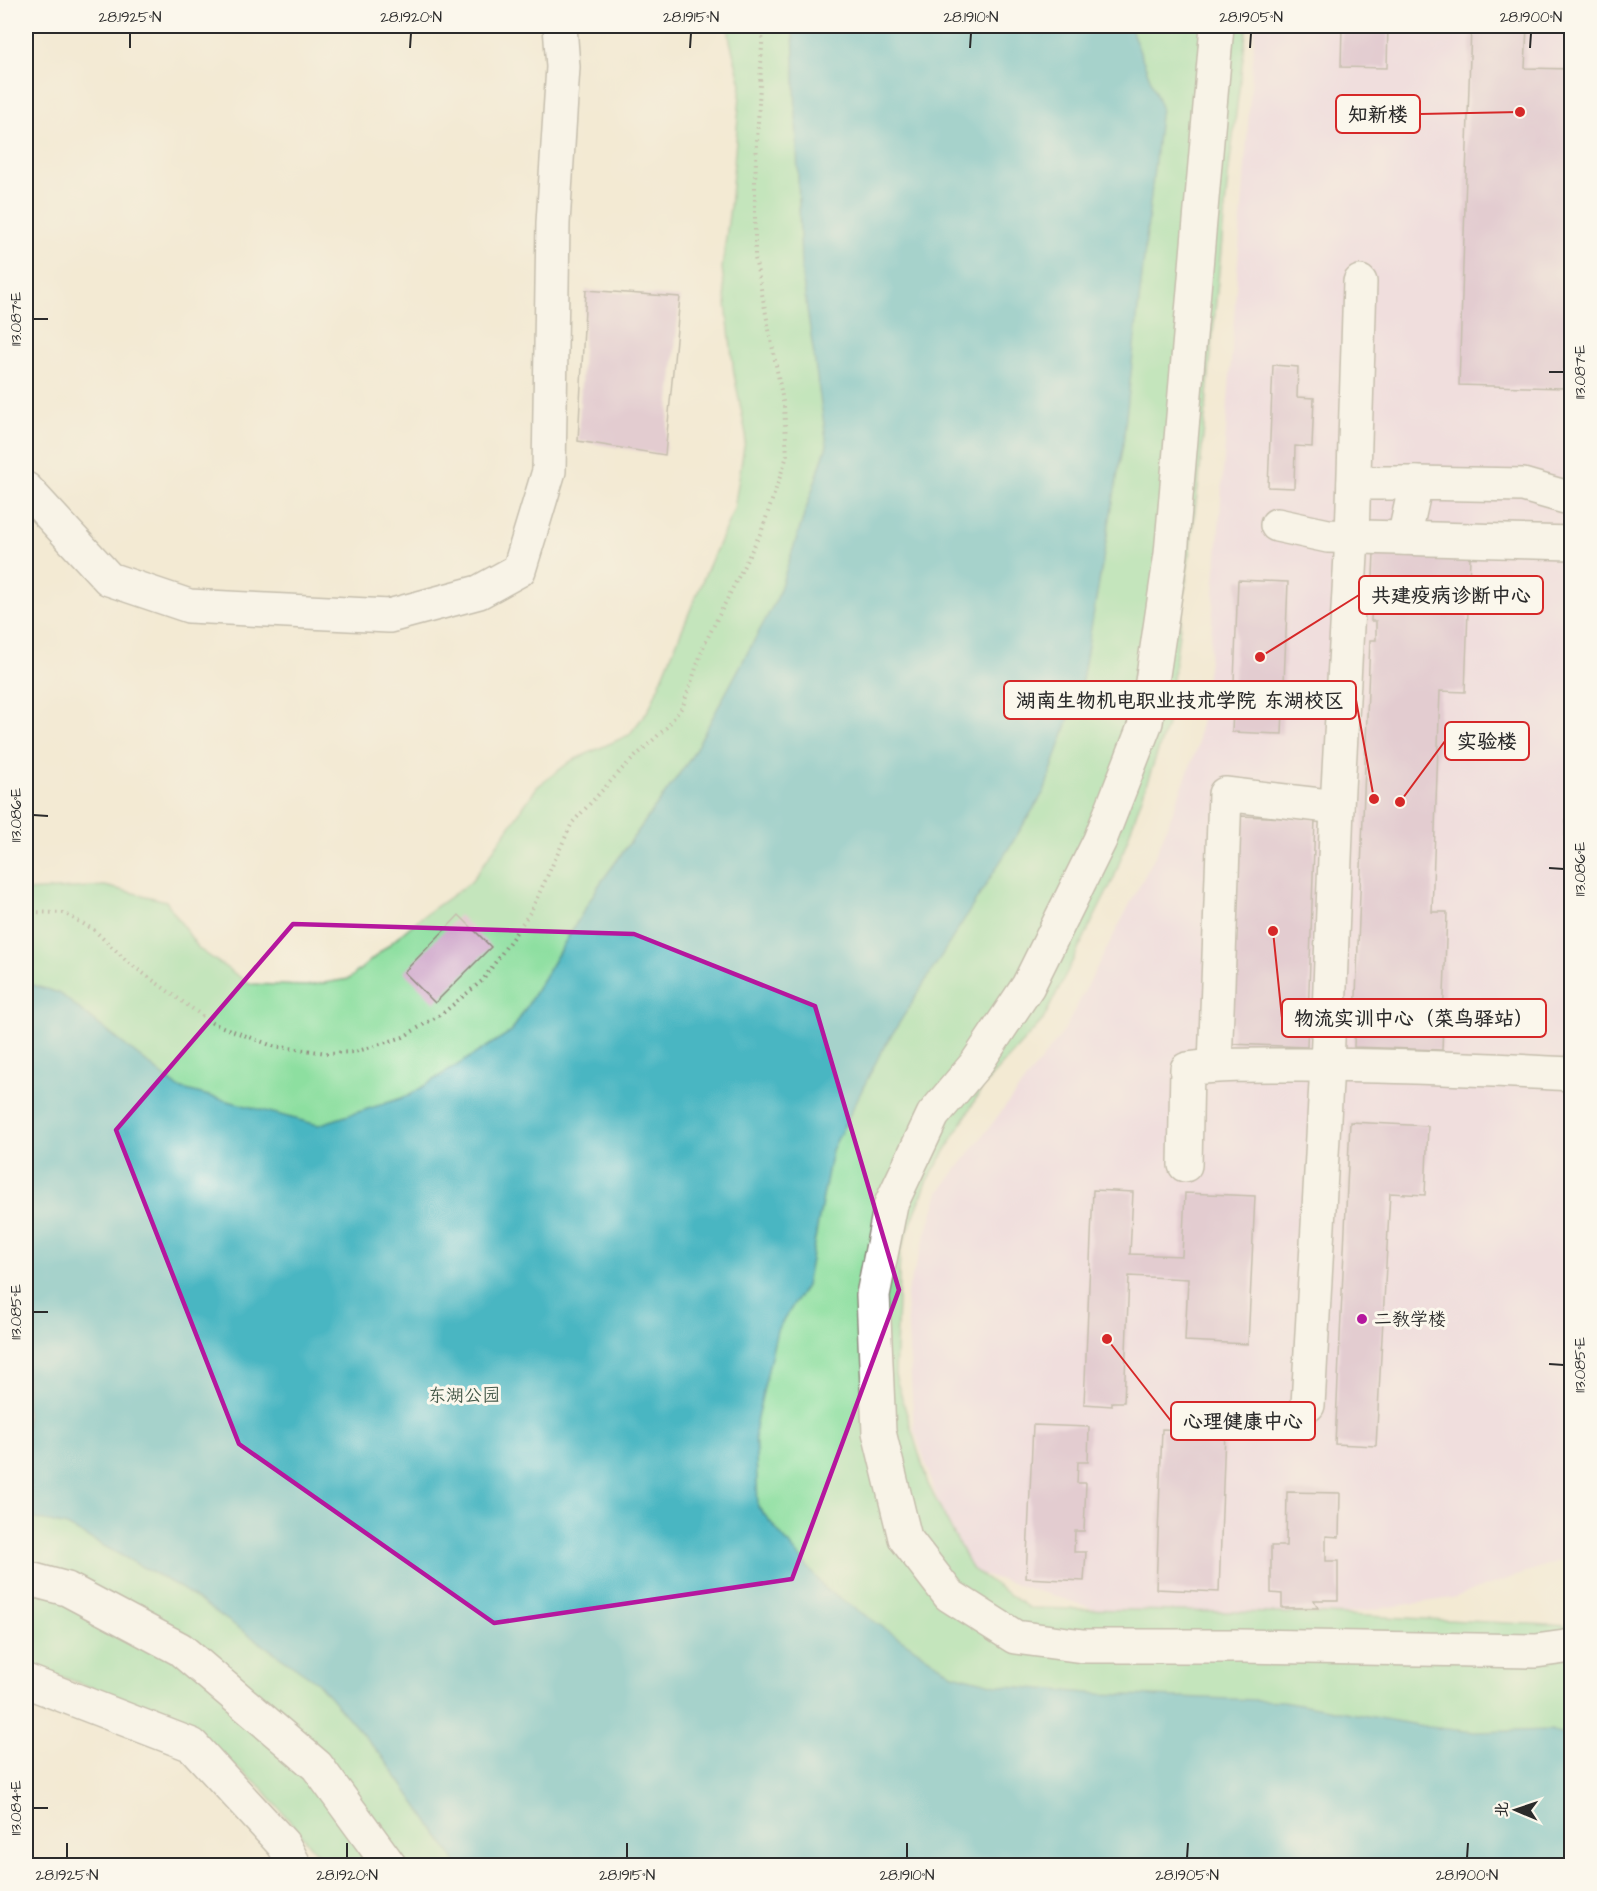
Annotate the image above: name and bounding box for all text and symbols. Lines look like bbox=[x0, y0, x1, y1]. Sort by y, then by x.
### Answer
text: 28.1925°N bbox=[99, 7, 161, 28]
text: 28.1920°N bbox=[380, 7, 442, 28]
text: 28.1915°N bbox=[663, 7, 719, 28]
text: 28.1910°N bbox=[944, 7, 998, 28]
text: 28.1905°N bbox=[1219, 7, 1283, 28]
text: 28.1900°N bbox=[1500, 7, 1562, 28]
callout: 知新楼 bbox=[1336, 95, 1420, 133]
text: 知新楼 bbox=[1348, 101, 1408, 129]
text: 113.087°E bbox=[6, 292, 27, 346]
text: 113.087°E bbox=[1570, 345, 1591, 399]
callout: 共建疫病诊断中心 bbox=[1359, 576, 1543, 614]
text: 共建疫病诊断中心 bbox=[1371, 582, 1531, 610]
callout: 湖南生物机电职业技术学院 东湖校区 bbox=[1004, 681, 1356, 719]
text: 湖南生物机电职业技术学院 东湖校区 bbox=[1016, 687, 1344, 715]
callout: 实验楼 bbox=[1445, 722, 1529, 760]
text: 实验楼 bbox=[1457, 728, 1517, 756]
text: 113.086°E bbox=[6, 788, 27, 842]
text: 113.086°E bbox=[1570, 842, 1591, 896]
callout: 物流实训中心（菜鸟驿站） bbox=[1282, 999, 1546, 1037]
text: 物流实训中心（菜鸟驿站） bbox=[1294, 1005, 1534, 1033]
text: 113.085°E bbox=[6, 1284, 27, 1340]
place label: 二教学楼 bbox=[1374, 1307, 1446, 1332]
marker: 二教学楼 bbox=[1355, 1312, 1369, 1326]
text: 113.085°E bbox=[1570, 1337, 1591, 1393]
park label: 东湖公园 bbox=[428, 1383, 500, 1408]
callout: 心理健康中心 bbox=[1171, 1402, 1315, 1440]
text: 心理健康中心 bbox=[1183, 1408, 1303, 1436]
text: 113.084°E bbox=[6, 1780, 27, 1836]
north arrow bbox=[1486, 1780, 1546, 1840]
text: 北 bbox=[1491, 1801, 1513, 1818]
text: 28.1925°N bbox=[36, 1865, 98, 1886]
text: 28.1920°N bbox=[316, 1865, 378, 1886]
text: 28.1915°N bbox=[599, 1865, 655, 1886]
text: 28.1910°N bbox=[880, 1865, 934, 1886]
text: 28.1905°N bbox=[1155, 1865, 1219, 1886]
text: 28.1900°N bbox=[1436, 1865, 1498, 1886]

